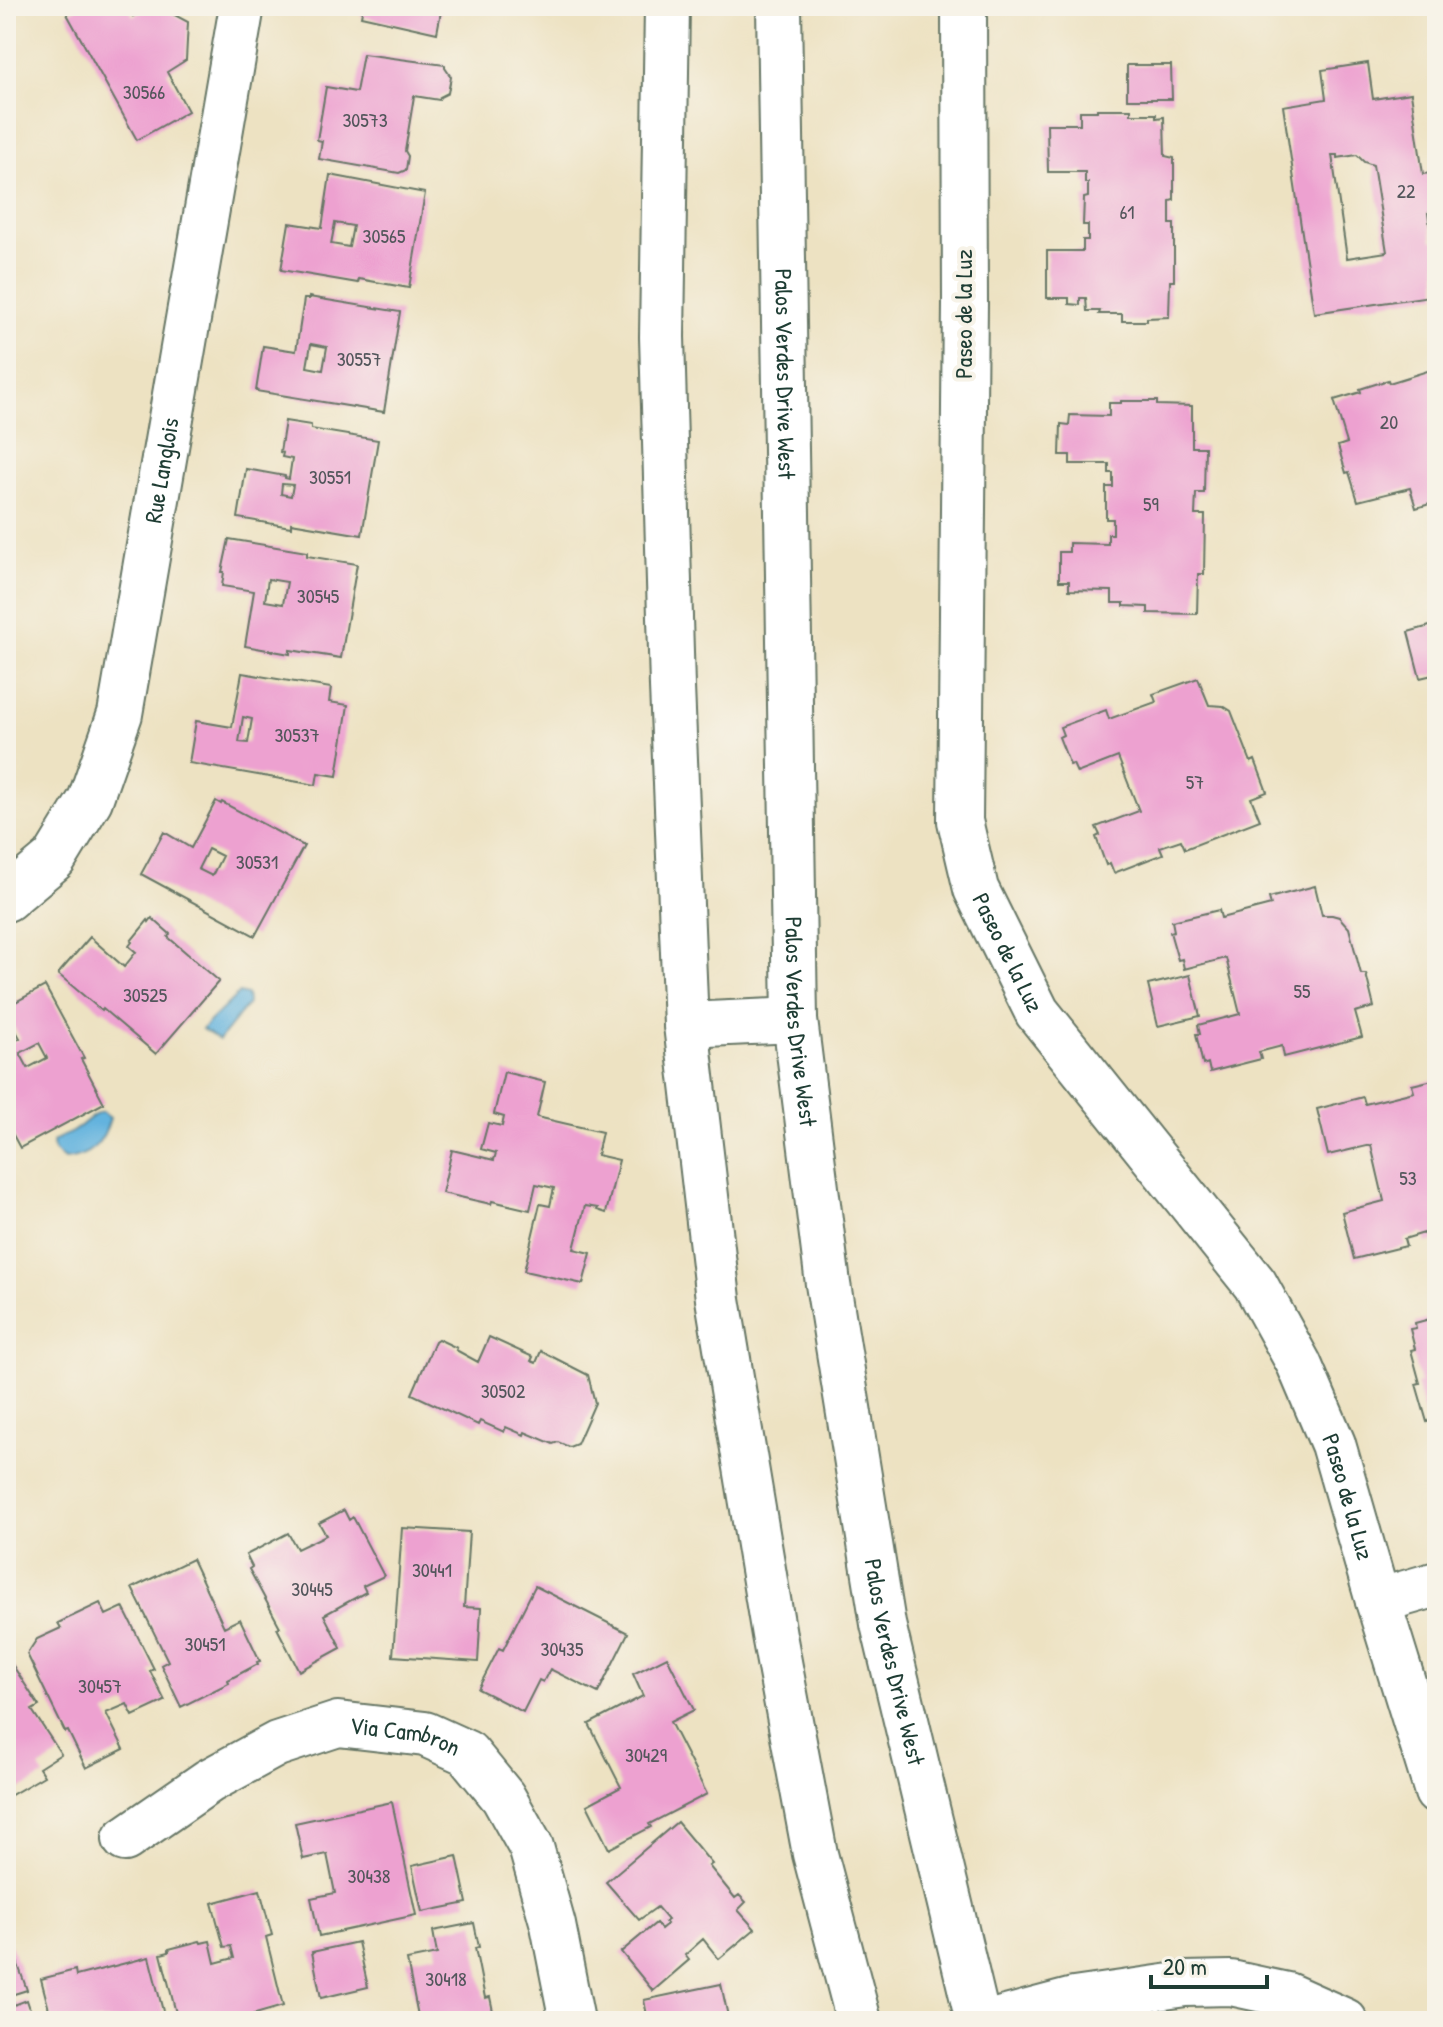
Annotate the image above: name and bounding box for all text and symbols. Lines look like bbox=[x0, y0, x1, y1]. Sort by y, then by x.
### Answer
house number: 30566 bbox=[123, 78, 165, 105]
house number: 30573 bbox=[342, 106, 388, 133]
house number: 22 bbox=[1397, 177, 1416, 204]
house number: 61 bbox=[1119, 198, 1135, 225]
house number: 30565 bbox=[363, 222, 406, 249]
street label: Paseo de la Luz bbox=[947, 249, 979, 379]
street label: Palos Verdes Drive West bbox=[768, 268, 803, 480]
house number: 30557 bbox=[337, 345, 381, 372]
house number: 20 bbox=[1380, 408, 1398, 435]
street label: Rue Langlois bbox=[136, 415, 186, 525]
house number: 30551 bbox=[309, 463, 351, 490]
house number: 59 bbox=[1143, 490, 1159, 517]
house number: 30545 bbox=[297, 582, 340, 609]
house number: 30537 bbox=[274, 721, 320, 748]
house number: 57 bbox=[1186, 768, 1204, 795]
house number: 30531 bbox=[236, 848, 278, 875]
street label: Paseo de la Luz bbox=[965, 887, 1052, 1017]
street label: Palos Verdes Drive West bbox=[778, 916, 825, 1129]
house number: 55 bbox=[1294, 977, 1311, 1004]
house number: 30525 bbox=[123, 981, 168, 1008]
house number: 53 bbox=[1399, 1164, 1417, 1191]
house number: 30502 bbox=[481, 1377, 526, 1404]
street label: Paseo de la Luz bbox=[1315, 1428, 1382, 1563]
house number: 30441 bbox=[412, 1556, 452, 1583]
street label: Palos Verdes Drive West bbox=[858, 1556, 933, 1769]
house number: 30445 bbox=[291, 1575, 333, 1602]
house number: 30451 bbox=[184, 1630, 226, 1657]
house number: 30435 bbox=[541, 1635, 584, 1662]
house number: 30457 bbox=[78, 1672, 122, 1699]
street label: Via Cambron bbox=[348, 1708, 466, 1763]
house number: 30429 bbox=[625, 1741, 667, 1768]
house number: 30438 bbox=[347, 1862, 391, 1889]
scale bar bbox=[1151, 1939, 1267, 1989]
text: 20 m bbox=[1163, 1950, 1207, 1982]
house number: 30418 bbox=[425, 1965, 467, 1992]

